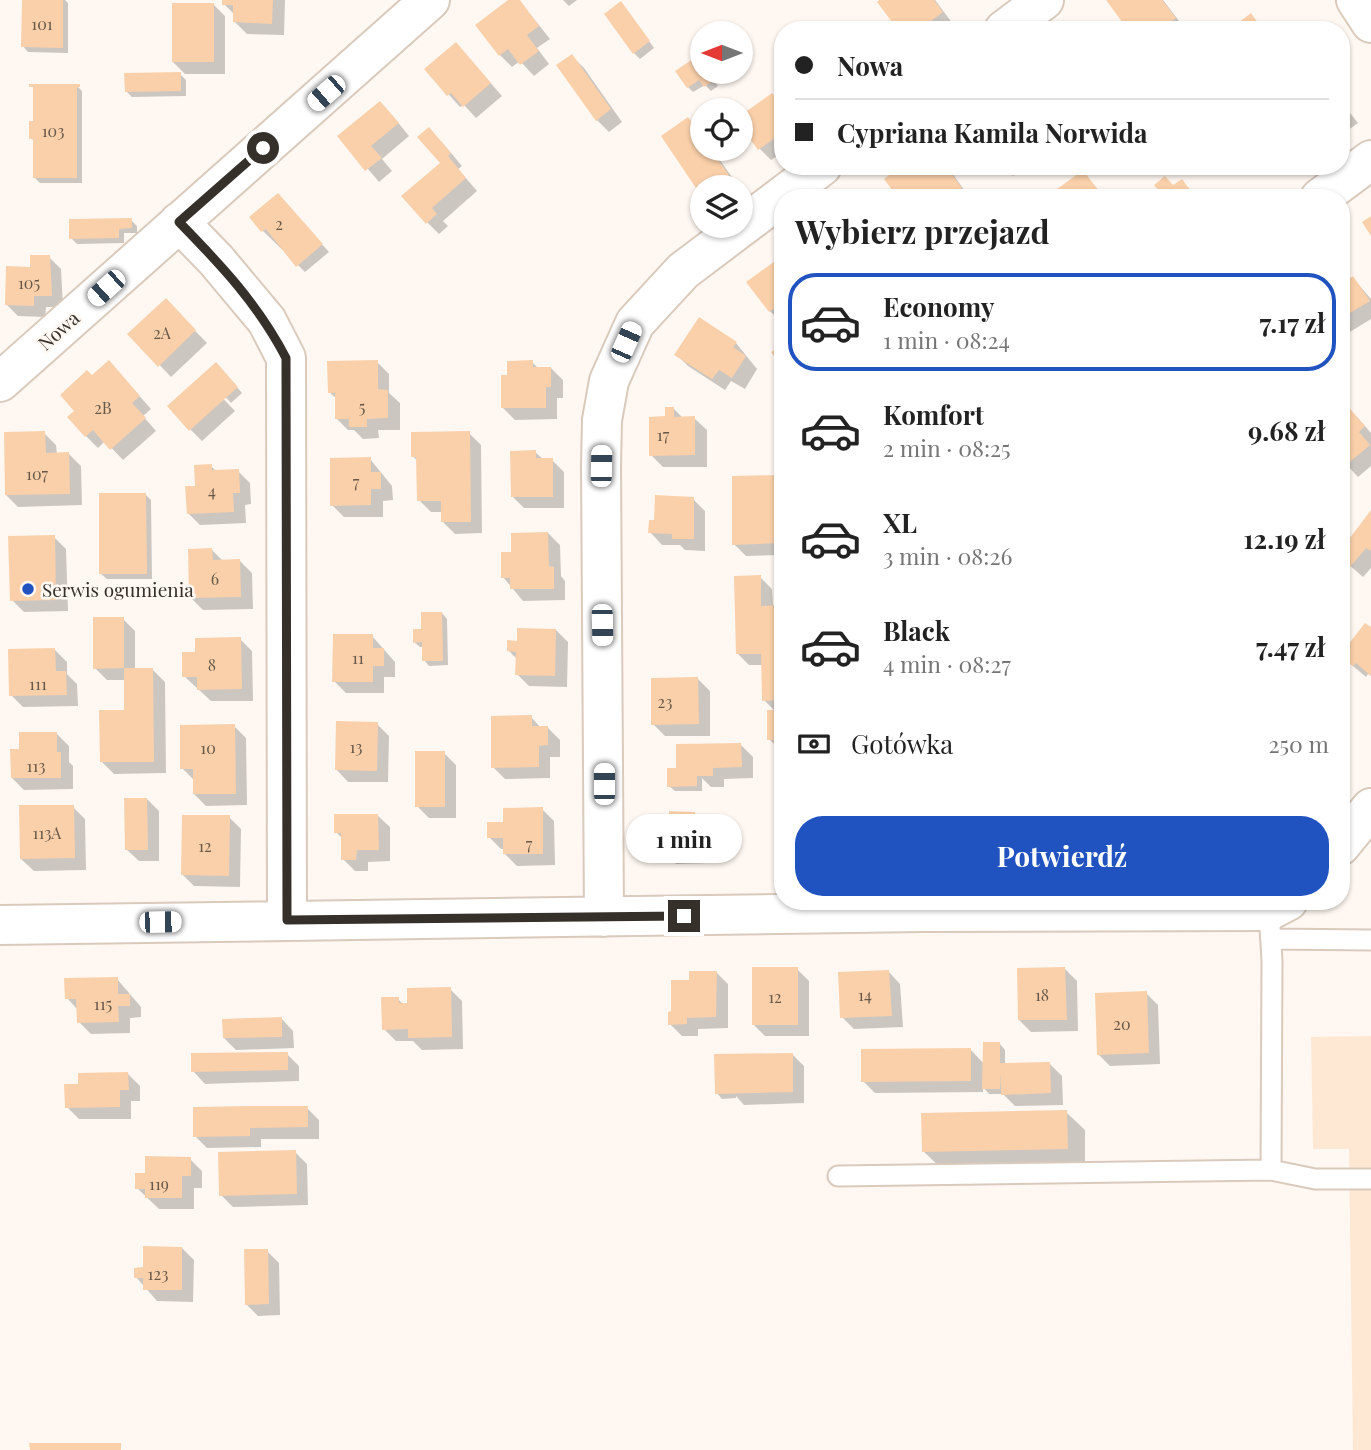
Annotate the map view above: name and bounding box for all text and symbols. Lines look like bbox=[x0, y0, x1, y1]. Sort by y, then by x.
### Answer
house number: 101 bbox=[31, 13, 53, 34]
north arrow bbox=[690, 21, 752, 84]
map controls bbox=[690, 21, 753, 238]
text: Nowa bbox=[837, 48, 903, 83]
car bbox=[304, 71, 349, 115]
button: locate bbox=[690, 98, 753, 161]
text: Cypriana Kamila Norwida bbox=[837, 115, 1148, 150]
house number: 103 bbox=[42, 120, 64, 141]
route start bbox=[247, 132, 279, 164]
button: layers bbox=[690, 175, 753, 238]
text: Wybierz przejazd bbox=[795, 209, 1050, 252]
house number: 2 bbox=[275, 213, 283, 234]
car bbox=[84, 266, 129, 310]
house number: 105 bbox=[18, 272, 40, 293]
text: Economy bbox=[883, 289, 994, 324]
icon: car bbox=[799, 291, 862, 354]
street label: Nowa bbox=[32, 304, 85, 356]
text: 7.17 zł bbox=[1259, 305, 1325, 340]
car bbox=[608, 319, 645, 365]
house number: 2A bbox=[153, 322, 172, 343]
text: 1 min · 08:24 bbox=[883, 324, 1010, 355]
house number: 5 bbox=[359, 396, 365, 417]
house number: 2B bbox=[94, 397, 112, 418]
text: Komfort bbox=[883, 397, 984, 432]
icon: car bbox=[799, 399, 862, 462]
text: 9.68 zł bbox=[1248, 413, 1325, 448]
house number: 17 bbox=[657, 424, 670, 445]
text: 2 min · 08:25 bbox=[883, 432, 1011, 463]
car bbox=[591, 445, 612, 487]
house number: 107 bbox=[26, 463, 49, 484]
house number: 7 bbox=[353, 471, 360, 492]
house number: 4 bbox=[208, 480, 216, 501]
text: XL bbox=[883, 505, 917, 540]
icon: car bbox=[799, 507, 862, 570]
text: 12.19 zł bbox=[1244, 521, 1325, 556]
text: 3 min · 08:26 bbox=[883, 540, 1012, 571]
house number: 6 bbox=[211, 568, 219, 589]
place label: Serwis ogumienia bbox=[42, 576, 194, 602]
marker: Serwis ogumienia bbox=[20, 581, 36, 597]
car bbox=[592, 604, 613, 646]
text: Black bbox=[883, 613, 950, 648]
icon: car bbox=[799, 615, 862, 678]
text: 7.47 zł bbox=[1256, 629, 1325, 664]
house number: 11 bbox=[352, 647, 364, 668]
text: 4 min · 08:27 bbox=[883, 648, 1011, 679]
house number: 8 bbox=[208, 654, 216, 675]
house number: 111 bbox=[29, 673, 47, 694]
house number: 23 bbox=[658, 691, 672, 712]
icon: cash bbox=[795, 725, 833, 763]
text: Gotówka bbox=[851, 726, 953, 761]
text: 250 m bbox=[1268, 728, 1329, 759]
house number: 13 bbox=[350, 736, 362, 757]
house number: 10 bbox=[200, 737, 216, 758]
house number: 113 bbox=[27, 755, 45, 776]
car bbox=[594, 763, 615, 805]
callout: 1 min bbox=[626, 814, 742, 864]
button: Potwierdź bbox=[795, 816, 1329, 896]
house number: 113A bbox=[33, 822, 62, 843]
text: 1 min bbox=[656, 823, 712, 854]
house number: 7 bbox=[526, 833, 533, 854]
house number: 12 bbox=[198, 835, 212, 856]
route end bbox=[668, 900, 700, 932]
car bbox=[139, 911, 182, 933]
house number: 14 bbox=[858, 984, 872, 1005]
house number: 18 bbox=[1035, 984, 1049, 1005]
house number: 12 bbox=[768, 986, 782, 1007]
house number: 115 bbox=[94, 993, 112, 1014]
house number: 20 bbox=[1113, 1013, 1131, 1034]
house number: 119 bbox=[149, 1173, 169, 1194]
house number: 123 bbox=[148, 1263, 168, 1284]

